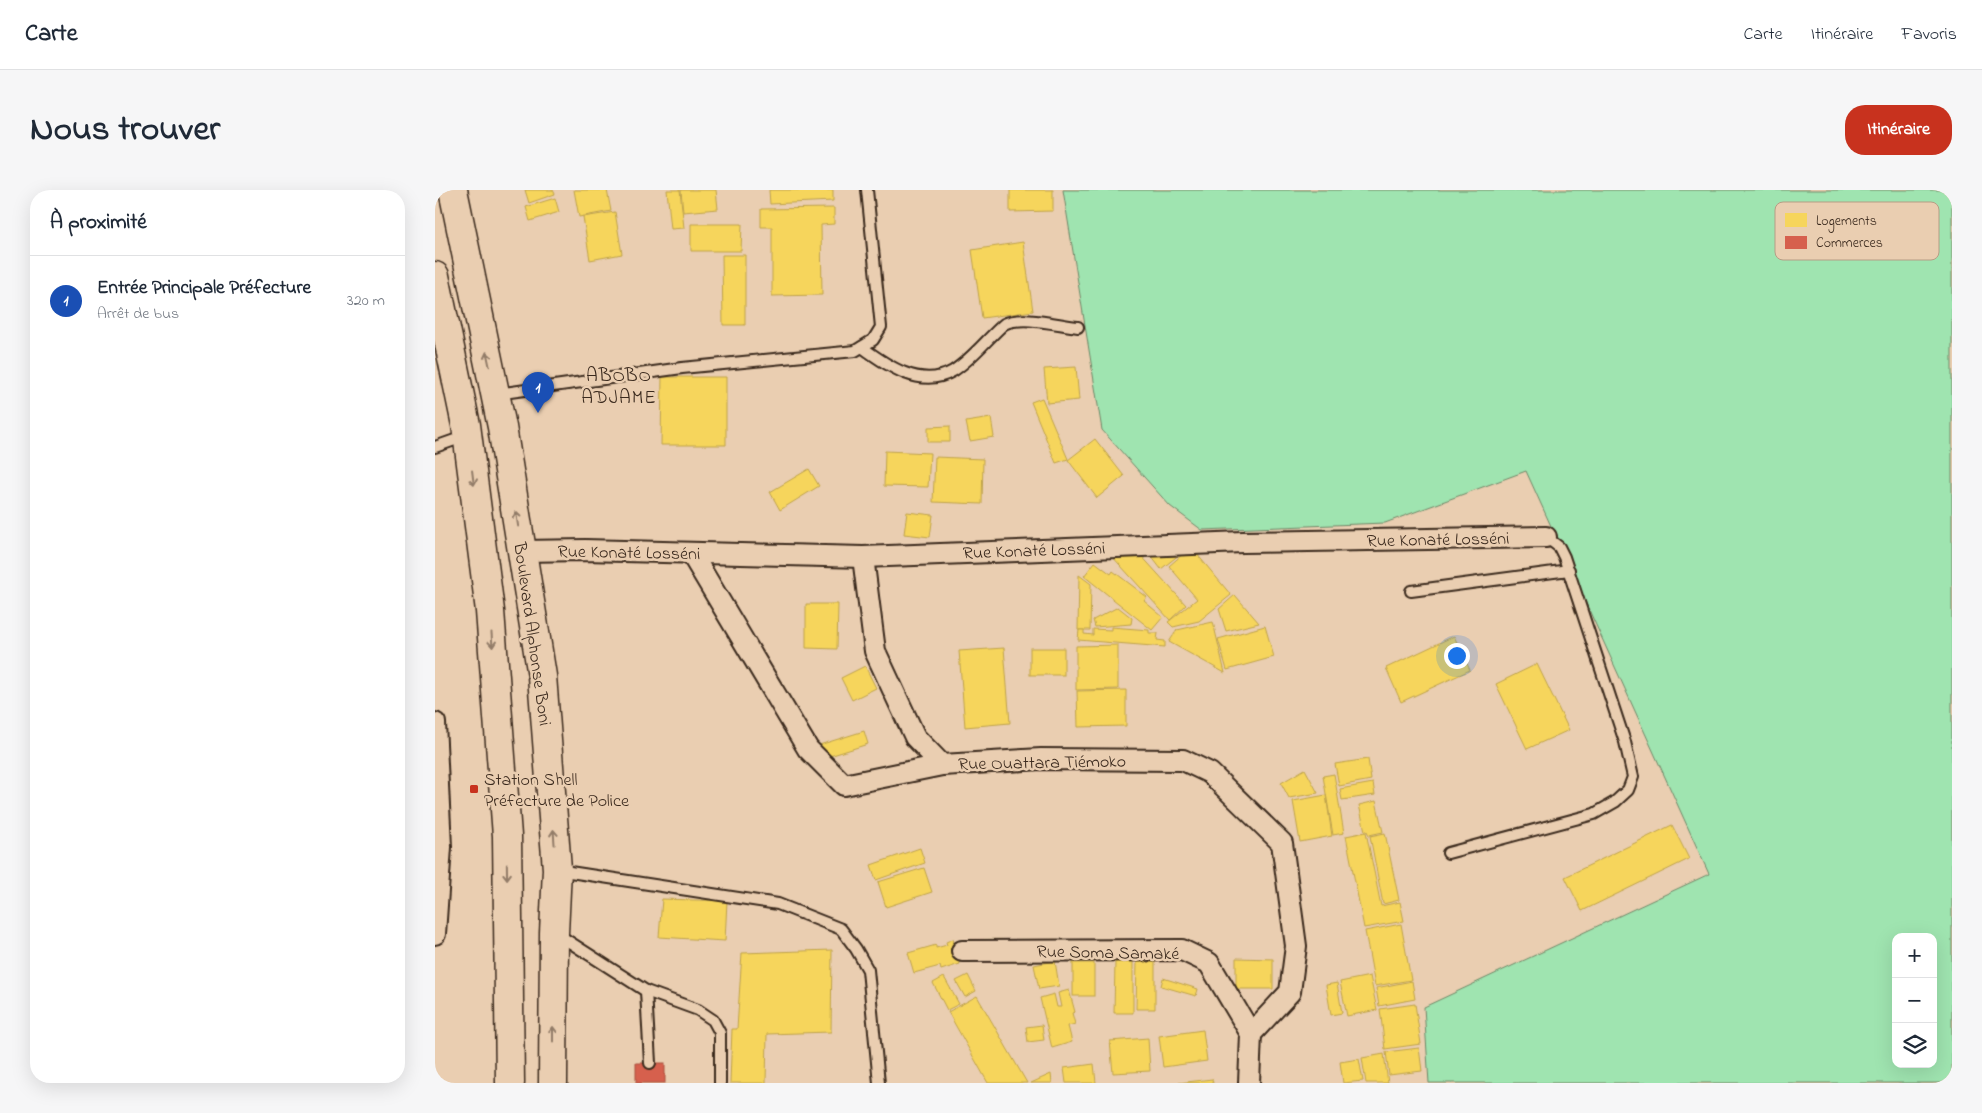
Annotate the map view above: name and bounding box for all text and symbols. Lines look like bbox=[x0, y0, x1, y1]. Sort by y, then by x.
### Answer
text: Carte bbox=[25, 17, 77, 52]
text: Carte bbox=[1743, 22, 1783, 48]
text: Itinéraire bbox=[1811, 22, 1873, 48]
text: Favoris bbox=[1901, 22, 1957, 48]
text: Nous trouver bbox=[30, 105, 220, 156]
button: Itinéraire bbox=[1845, 105, 1952, 155]
legend bbox=[1775, 202, 1939, 260]
text: À proximité bbox=[50, 208, 147, 238]
text: Logements bbox=[1816, 211, 1877, 233]
text: Commerces bbox=[1816, 233, 1883, 254]
text: Entrée Principale Préfecture bbox=[97, 275, 311, 302]
text: 1 bbox=[63, 289, 69, 313]
text: 320 m bbox=[347, 289, 385, 313]
text: Arrêt de bus bbox=[97, 302, 179, 326]
one-way arrow bbox=[483, 352, 493, 368]
district label: ABOBO ADJAME bbox=[581, 363, 657, 412]
pin: 1 bbox=[522, 372, 554, 413]
one-way arrow bbox=[468, 470, 478, 486]
one-way arrow bbox=[511, 512, 521, 528]
street label: Rue Konaté Losséni bbox=[1367, 527, 1510, 555]
street label: Rue Konaté Losséni bbox=[962, 537, 1106, 567]
street label: Boulevard Alphonse Boni bbox=[505, 540, 557, 728]
street label: Rue Konaté Losséni bbox=[557, 540, 700, 568]
one-way arrow bbox=[487, 631, 496, 647]
your location bbox=[1444, 643, 1470, 669]
street label: Rue Ouattara Tiémoko bbox=[958, 750, 1126, 778]
place label: Station Shell Préfecture de Police bbox=[484, 768, 630, 815]
marker: Station Shell Préfecture de Police bbox=[468, 783, 480, 795]
one-way arrow bbox=[550, 829, 559, 845]
one-way arrow bbox=[502, 863, 512, 879]
map controls bbox=[1892, 933, 1937, 1068]
button: + bbox=[1892, 933, 1937, 978]
street label: Rue Soma Samaké bbox=[1036, 940, 1181, 968]
button: − bbox=[1892, 978, 1937, 1023]
button: layers bbox=[1892, 1023, 1937, 1068]
one-way arrow bbox=[548, 1027, 558, 1043]

